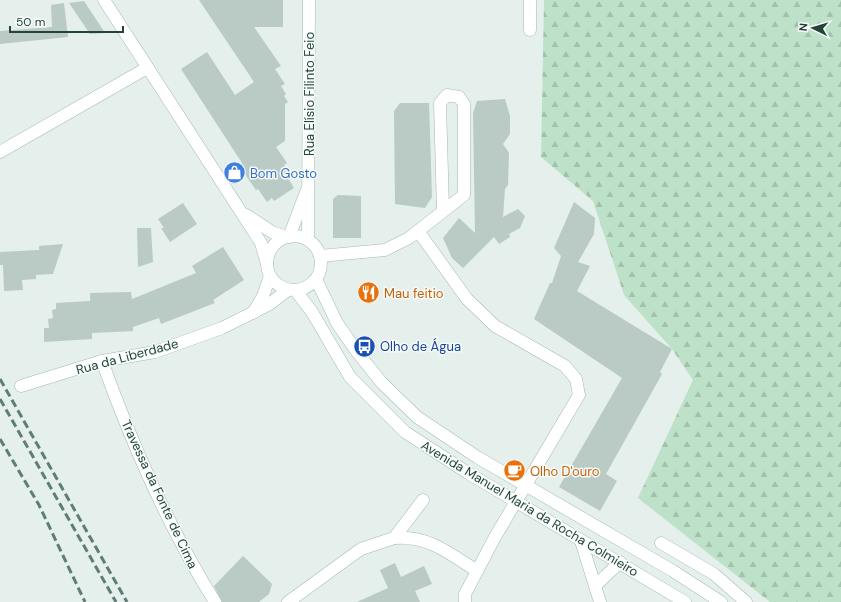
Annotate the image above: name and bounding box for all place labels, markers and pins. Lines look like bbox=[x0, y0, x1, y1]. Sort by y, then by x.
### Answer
shop icon: Bom Gosto bbox=[222, 160, 248, 186]
place label: Bom Gosto bbox=[250, 165, 317, 182]
restaurant icon: Mau feitio bbox=[355, 280, 381, 306]
place label: Mau feitio bbox=[384, 285, 444, 302]
bus stop icon: Olho de Água bbox=[352, 333, 378, 359]
place label: Olho de Água bbox=[380, 337, 461, 355]
cafe icon: Olho D'ouro bbox=[501, 458, 527, 484]
place label: Olho D'ouro bbox=[530, 463, 600, 480]

